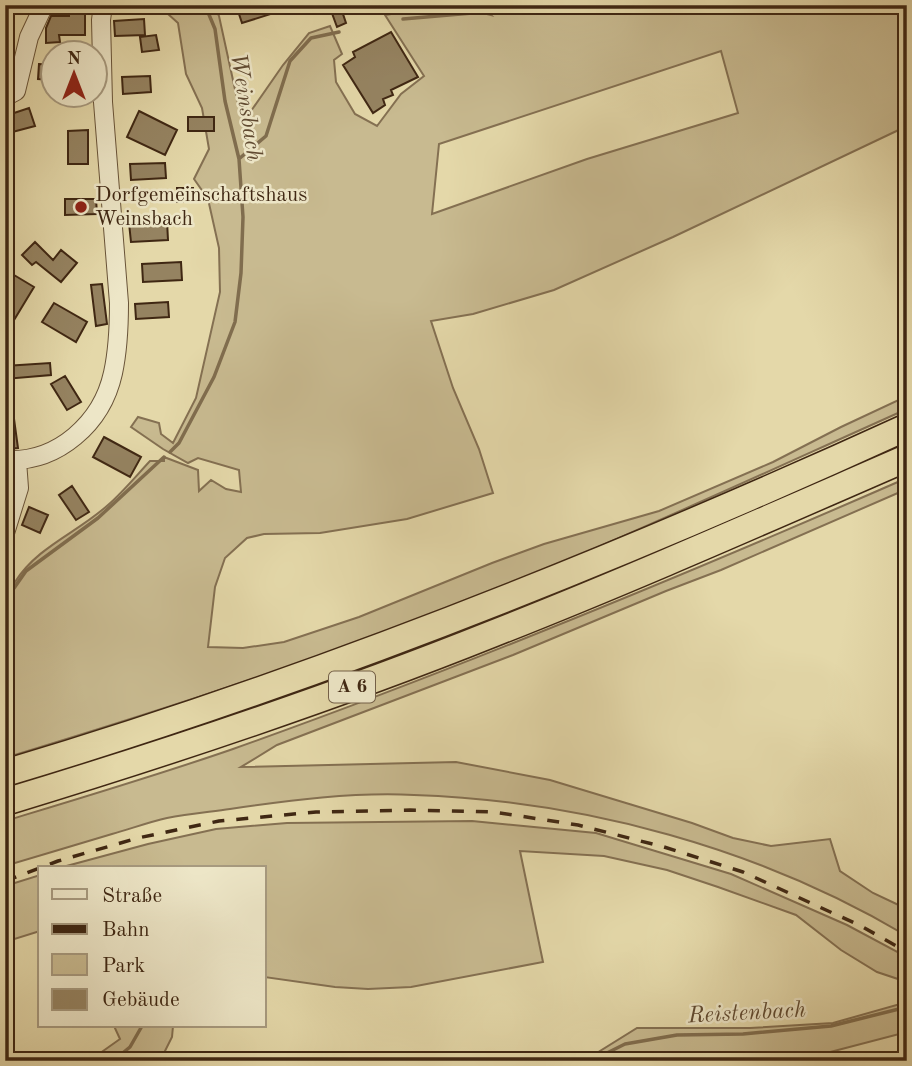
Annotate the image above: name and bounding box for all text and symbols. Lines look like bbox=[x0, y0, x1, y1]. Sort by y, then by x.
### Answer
north arrow bbox=[38, 38, 108, 108]
text: N bbox=[67, 50, 82, 69]
water label: Weinsbach bbox=[226, 51, 266, 163]
place label: Dorfgemeinschaftshaus Weinsbach bbox=[95, 185, 307, 230]
marker: Dorfgemeinschaftshaus Weinsbach bbox=[73, 199, 89, 215]
road number: A 6 bbox=[329, 672, 375, 702]
legend bbox=[38, 866, 266, 1028]
text: Straße bbox=[102, 886, 162, 907]
text: Bahn bbox=[102, 920, 150, 941]
text: Park bbox=[102, 956, 145, 977]
text: Gebäude bbox=[102, 990, 180, 1011]
water label: Reistenbach bbox=[686, 998, 807, 1028]

